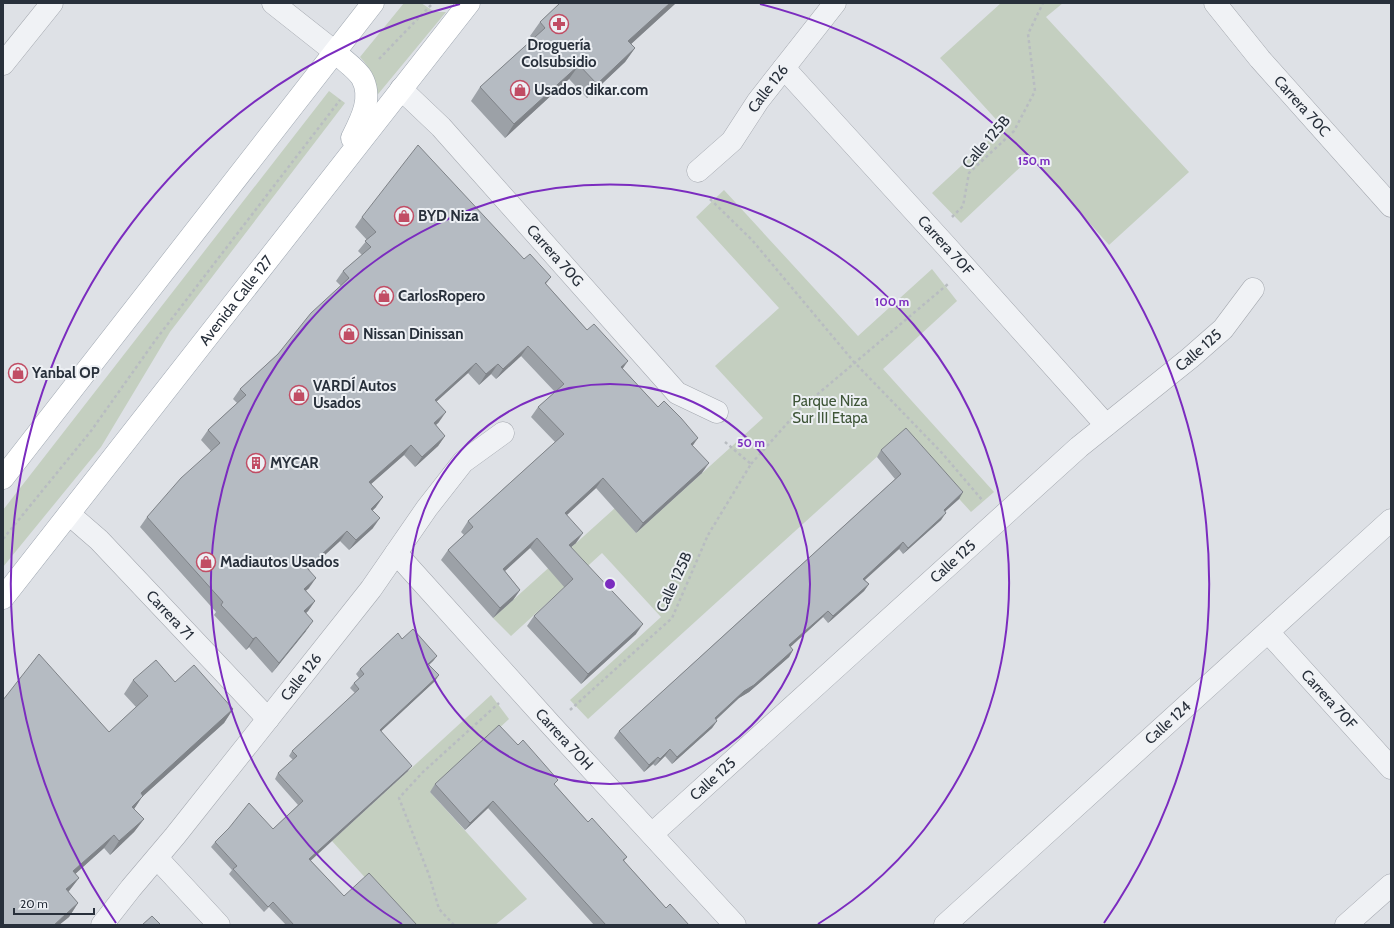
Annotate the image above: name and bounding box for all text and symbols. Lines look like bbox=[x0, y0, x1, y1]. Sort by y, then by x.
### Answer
pharmacy icon: Droguería Colsubsidio bbox=[548, 13, 570, 35]
place label: Droguería Colsubsidio bbox=[521, 36, 597, 71]
street label: Calle 126 bbox=[744, 61, 792, 116]
street label: Carrera 70C bbox=[1270, 72, 1334, 140]
shop icon: Usados dikar.com bbox=[509, 79, 531, 101]
place label: Usados dikar.com bbox=[534, 81, 648, 99]
street label: Calle 125B bbox=[958, 112, 1014, 172]
text: 150 m bbox=[1018, 153, 1050, 168]
shop icon: BYD Niza bbox=[393, 205, 415, 227]
place label: BYD Niza bbox=[418, 207, 479, 225]
street label: Carrera 70F bbox=[914, 212, 977, 279]
street label: Carrera 70G bbox=[523, 221, 587, 290]
street label: Avenida Calle 127 bbox=[195, 252, 277, 349]
shop icon: CarlosRopero bbox=[373, 285, 395, 307]
place label: CarlosRopero bbox=[398, 287, 486, 305]
text: 100 m bbox=[875, 294, 909, 309]
shop icon: Nissan Dinissan bbox=[338, 323, 360, 345]
place label: Nissan Dinissan bbox=[363, 325, 463, 343]
street label: Calle 125 bbox=[1172, 325, 1225, 375]
shop icon: Yanbal OP bbox=[7, 362, 29, 384]
place label: Yanbal OP bbox=[31, 364, 100, 382]
place label: VARDÍ Autos Usados bbox=[313, 376, 396, 412]
shop icon: VARDÍ Autos Usados bbox=[288, 384, 310, 406]
park label: Parque Niza Sur III Etapa bbox=[792, 392, 869, 427]
text: 50 m bbox=[737, 435, 765, 450]
building icon: MYCAR bbox=[245, 452, 267, 474]
place label: MYCAR bbox=[270, 454, 319, 472]
street label: Calle 125 bbox=[926, 536, 979, 587]
street label: Calle 125B bbox=[652, 549, 696, 615]
shop icon: Madiautos Usados bbox=[195, 551, 217, 573]
place label: Madiautos Usados bbox=[220, 553, 339, 571]
centre of rings bbox=[603, 577, 617, 591]
street label: Carrera 71 bbox=[142, 587, 197, 644]
street label: Calle 126 bbox=[277, 650, 326, 705]
street label: Carrera 70F bbox=[1297, 666, 1361, 733]
street label: Calle 124 bbox=[1141, 697, 1195, 748]
street label: Carrera 70H bbox=[532, 705, 597, 774]
street label: Calle 125 bbox=[686, 754, 739, 804]
scale bar bbox=[14, 890, 94, 916]
text: 20 m bbox=[20, 896, 48, 911]

